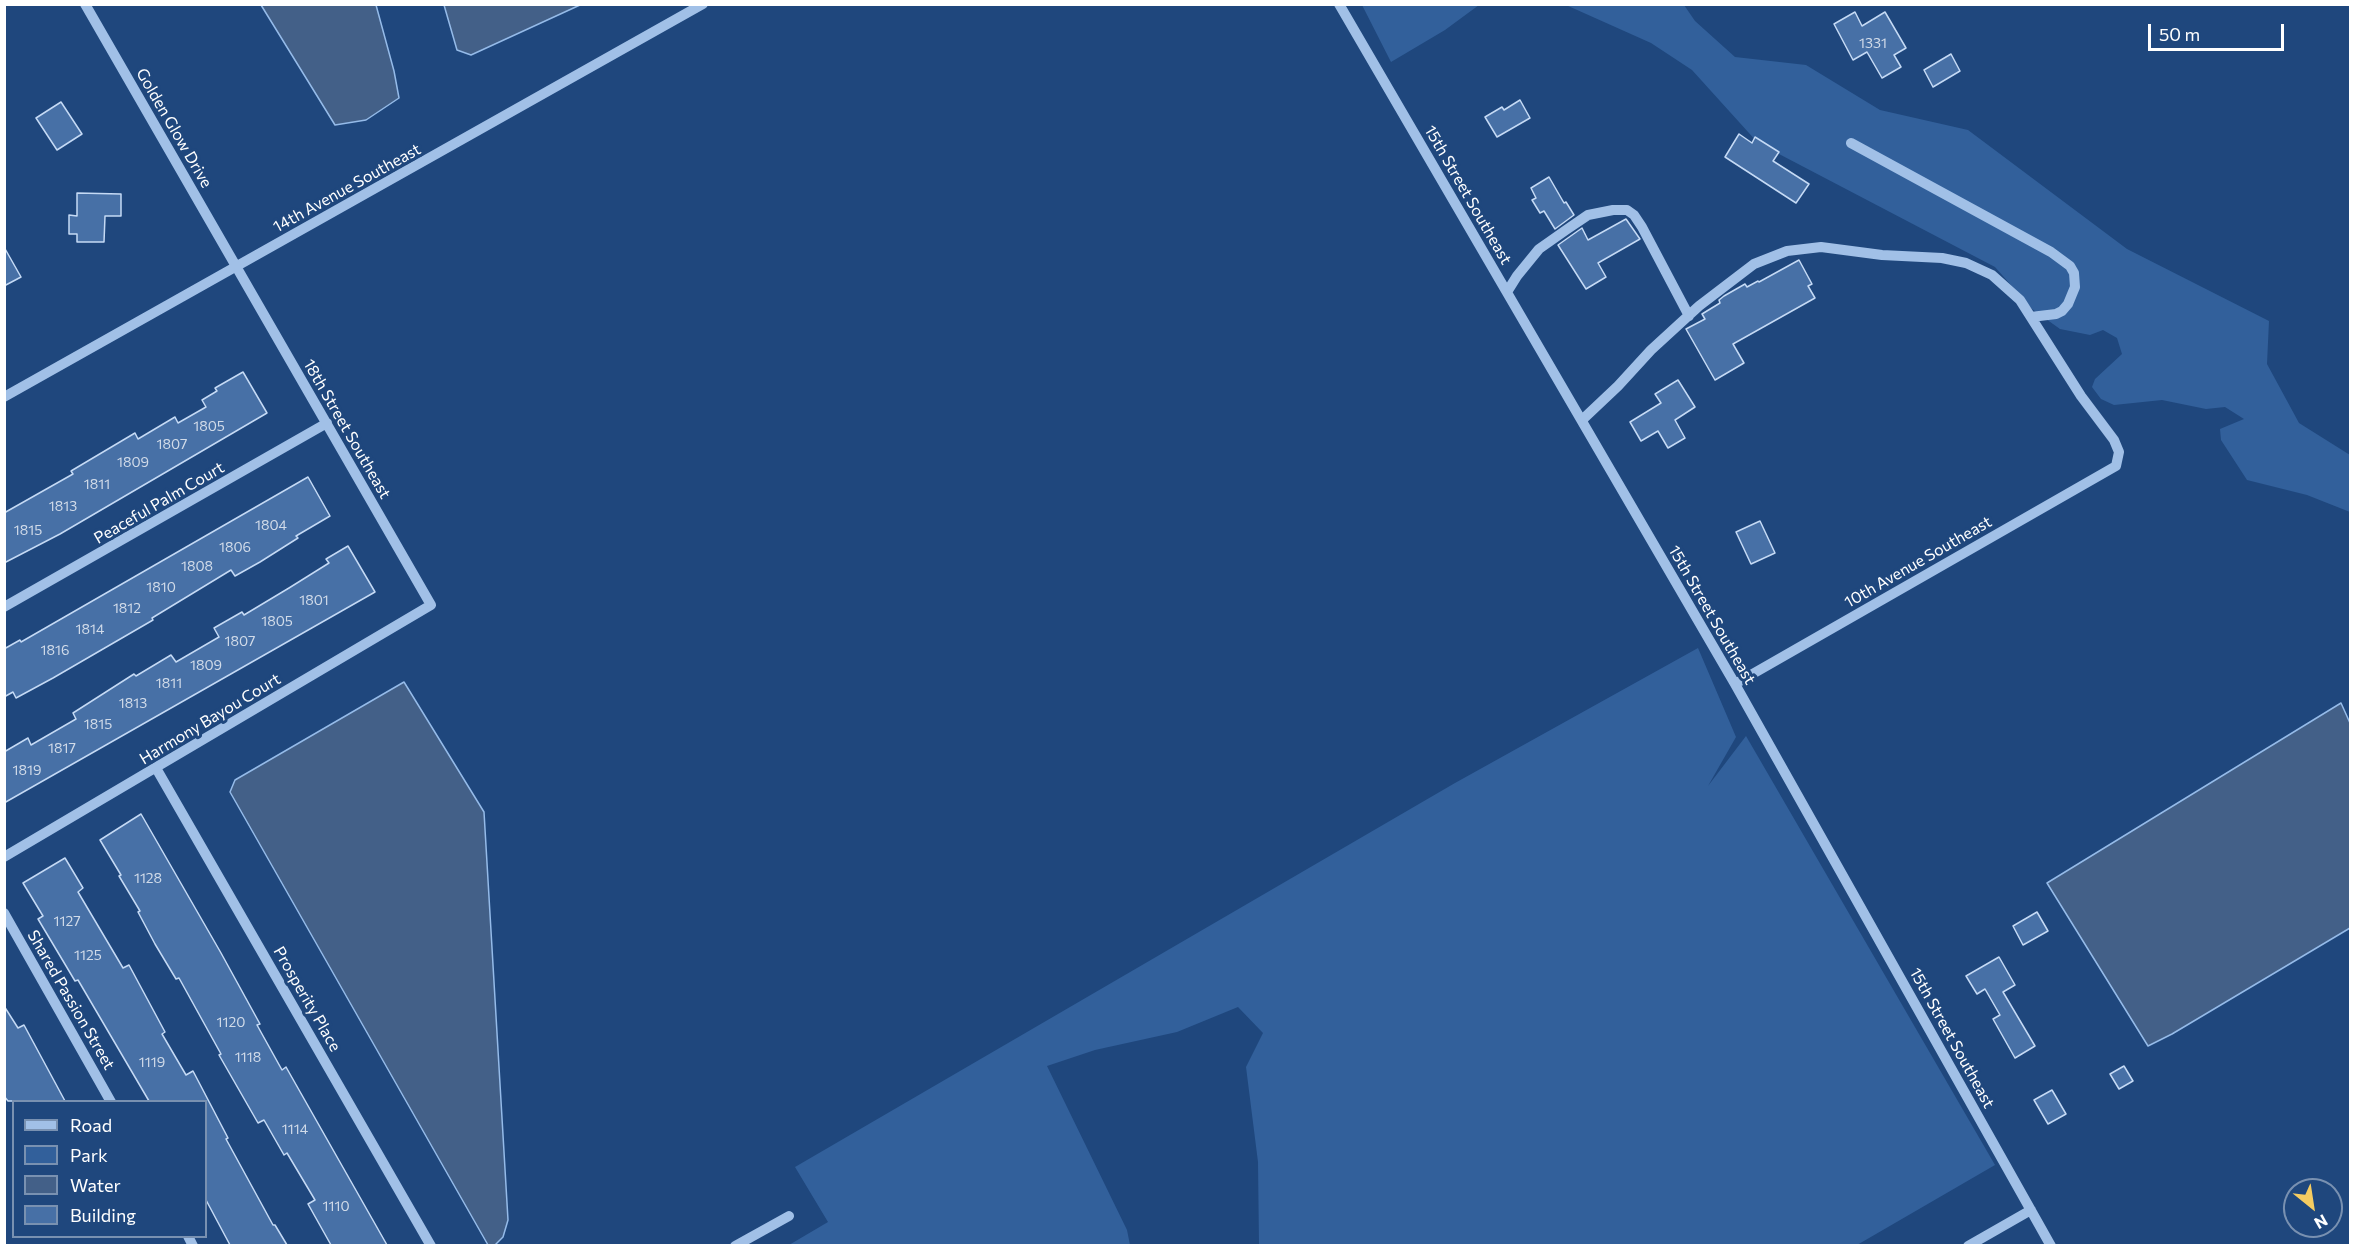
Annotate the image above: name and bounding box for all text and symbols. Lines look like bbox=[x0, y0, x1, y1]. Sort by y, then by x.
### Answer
scale bar bbox=[2151, 12, 2288, 50]
text: 50 m bbox=[2159, 23, 2200, 45]
house number: 1331 bbox=[1859, 35, 1887, 51]
street label: Golden Glow Drive bbox=[132, 65, 216, 191]
street label: 15th Street Southeast bbox=[1420, 122, 1516, 268]
street label: 14th Avenue Southeast bbox=[270, 139, 424, 237]
street label: 18th Street Southeast bbox=[299, 356, 395, 502]
house number: 1805 bbox=[193, 418, 225, 434]
house number: 1807 bbox=[157, 436, 187, 452]
house number: 1809 bbox=[117, 454, 149, 470]
street label: Peaceful Palm Court bbox=[91, 458, 227, 548]
house number: 1811 bbox=[84, 476, 110, 492]
house number: 1813 bbox=[49, 498, 77, 514]
street label: 10th Avenue Southeast bbox=[1841, 512, 1995, 612]
house number: 1804 bbox=[255, 517, 287, 533]
house number: 1815 bbox=[14, 522, 42, 538]
house number: 1806 bbox=[219, 539, 251, 555]
street label: 15th Street Southeast bbox=[1664, 542, 1760, 688]
house number: 1808 bbox=[181, 558, 213, 574]
house number: 1810 bbox=[146, 579, 176, 595]
house number: 1801 bbox=[299, 592, 329, 608]
house number: 1812 bbox=[113, 600, 141, 616]
house number: 1805 bbox=[261, 613, 293, 629]
house number: 1814 bbox=[76, 621, 104, 637]
house number: 1807 bbox=[225, 633, 255, 649]
house number: 1816 bbox=[41, 642, 69, 658]
house number: 1809 bbox=[190, 657, 222, 673]
street label: Harmony Bayou Court bbox=[136, 669, 284, 769]
house number: 1811 bbox=[156, 675, 182, 691]
house number: 1813 bbox=[119, 695, 147, 711]
house number: 1815 bbox=[84, 716, 112, 732]
house number: 1817 bbox=[48, 740, 76, 756]
house number: 1819 bbox=[13, 762, 41, 778]
house number: 1128 bbox=[134, 870, 162, 886]
house number: 1127 bbox=[53, 913, 81, 929]
street label: Shared Passion Street bbox=[23, 927, 119, 1073]
street label: Prosperity Place bbox=[269, 943, 345, 1055]
house number: 1125 bbox=[74, 947, 102, 963]
street label: 15th Street Southeast bbox=[1905, 965, 1999, 1111]
house number: 1120 bbox=[217, 1014, 245, 1030]
house number: 1118 bbox=[235, 1049, 261, 1065]
house number: 1119 bbox=[139, 1054, 165, 1070]
legend bbox=[12, 1100, 207, 1238]
text: Road bbox=[70, 1114, 112, 1136]
house number: 1114 bbox=[282, 1121, 308, 1137]
text: Park bbox=[70, 1144, 108, 1166]
text: Water bbox=[70, 1174, 121, 1196]
north arrow bbox=[2283, 1178, 2343, 1238]
house number: 1110 bbox=[322, 1198, 350, 1214]
text: Building bbox=[70, 1204, 136, 1226]
text: N bbox=[2311, 1211, 2331, 1234]

